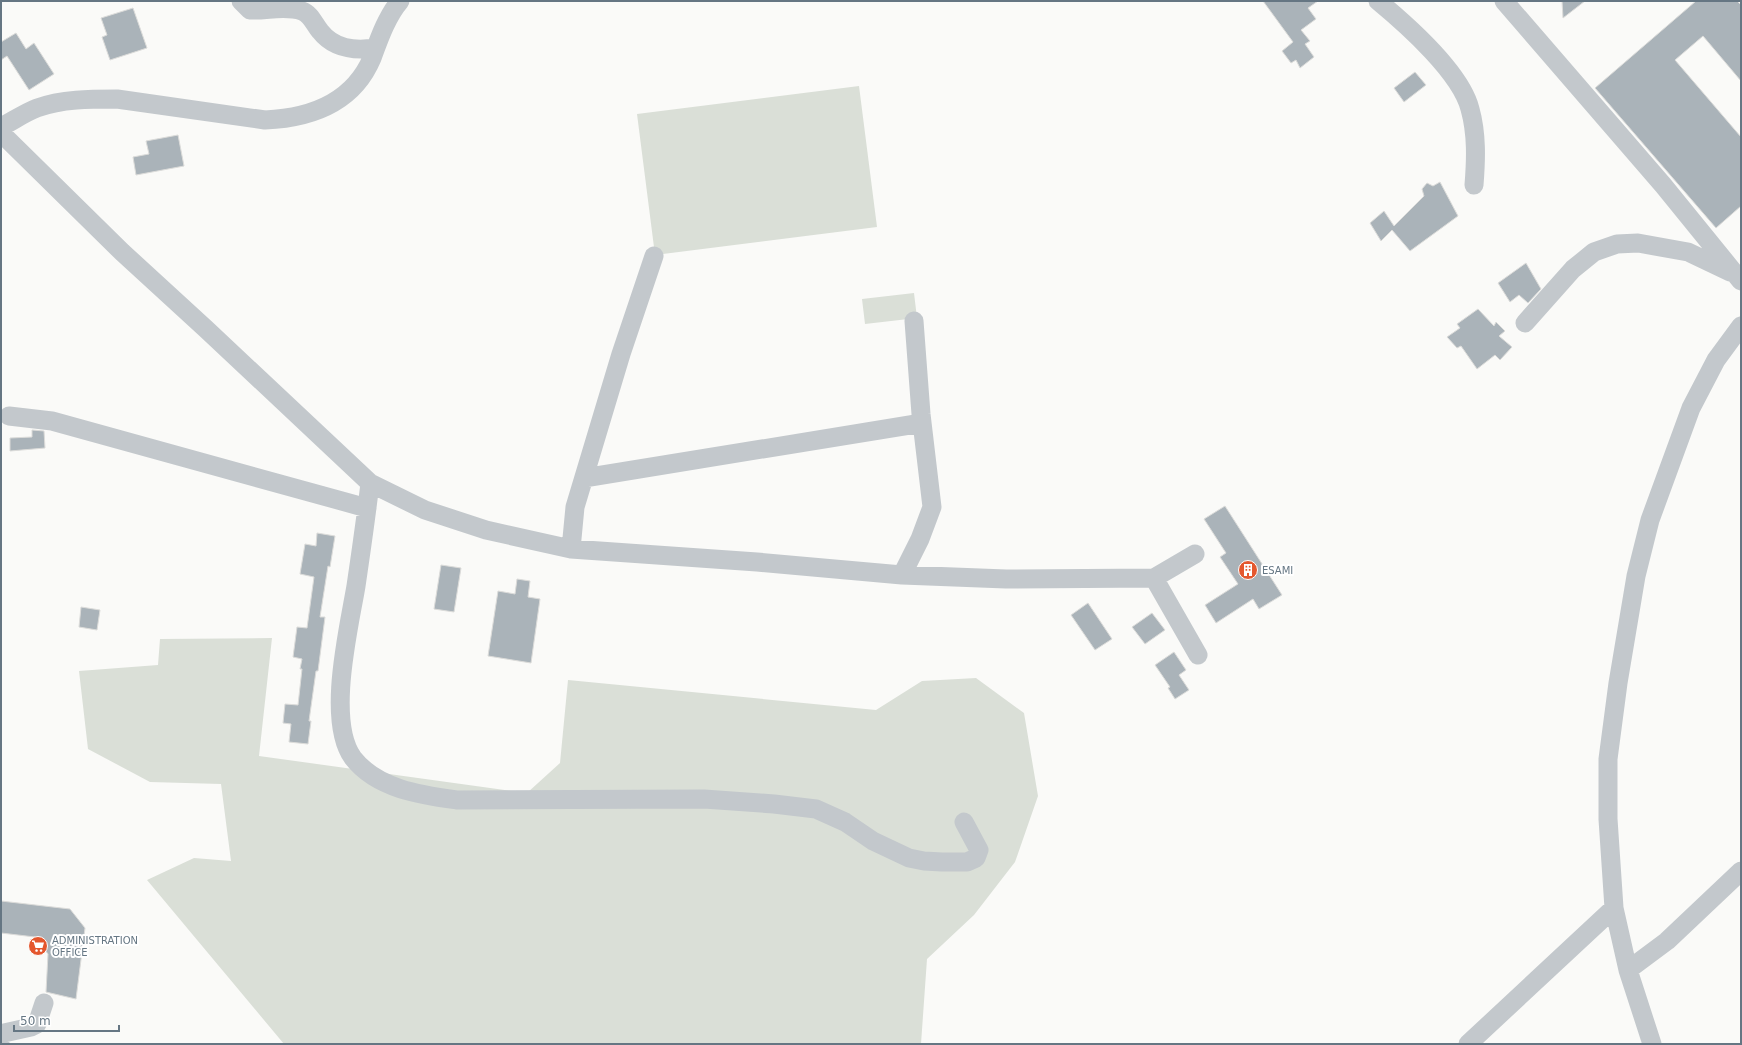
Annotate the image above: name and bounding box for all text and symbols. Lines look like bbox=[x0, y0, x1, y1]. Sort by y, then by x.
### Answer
building icon: ESAMI bbox=[1237, 559, 1259, 581]
place label: ESAMI bbox=[1262, 565, 1293, 576]
supermarket icon: ADMINISTRATION OFFICE bbox=[27, 935, 49, 957]
place label: ADMINISTRATION OFFICE bbox=[52, 935, 138, 958]
scale bar bbox=[14, 1007, 119, 1033]
text: 50 m bbox=[20, 1014, 51, 1028]

